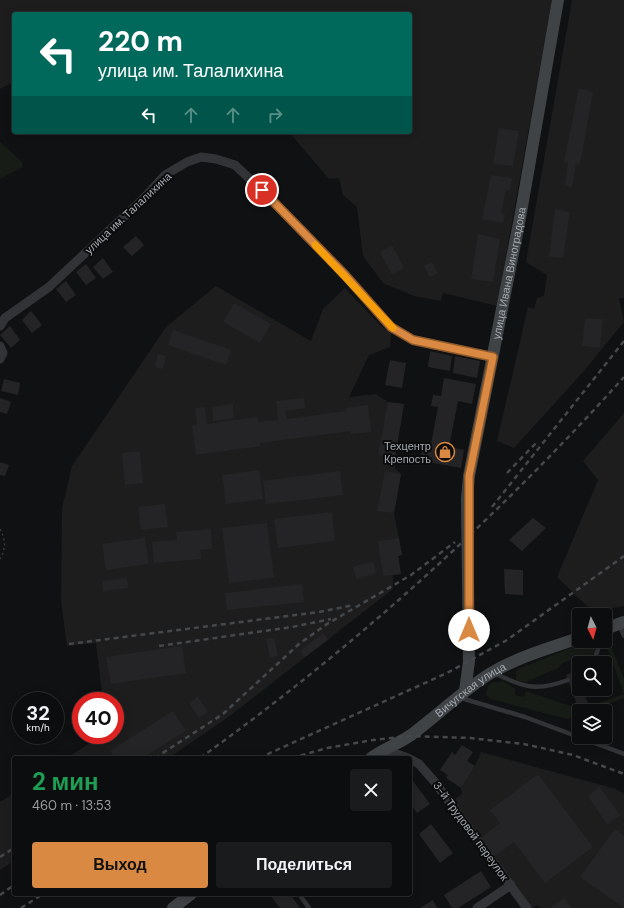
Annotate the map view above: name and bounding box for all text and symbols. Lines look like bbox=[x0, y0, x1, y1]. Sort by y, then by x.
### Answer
text: 220 m bbox=[98, 23, 183, 60]
icon: left bbox=[32, 28, 84, 80]
text: улица им. Талалихина bbox=[98, 59, 283, 83]
icon: left bbox=[138, 104, 160, 126]
icon: ahead bbox=[180, 104, 202, 126]
icon: ahead bbox=[222, 104, 244, 126]
icon: right bbox=[264, 104, 286, 126]
street label: улица им. Талалихина bbox=[82, 169, 175, 257]
pin bbox=[245, 173, 279, 207]
icon: arrive bbox=[251, 179, 273, 201]
street label: улица Ивана Виноградова bbox=[489, 205, 529, 341]
place label: Техцентр Крепость bbox=[384, 439, 431, 466]
shop icon: Техцентр Крепость bbox=[434, 441, 456, 463]
north arrow bbox=[572, 608, 612, 648]
map controls bbox=[572, 608, 612, 744]
position arrow bbox=[448, 609, 490, 651]
button: search bbox=[572, 656, 612, 696]
street label: Вичугская улица bbox=[432, 659, 509, 720]
speed limit sign: 40 bbox=[72, 692, 124, 744]
text: 32 bbox=[26, 700, 50, 726]
button: layers bbox=[572, 704, 612, 744]
text: km/h bbox=[26, 721, 50, 734]
text: 2 мин bbox=[32, 766, 99, 797]
button: close bbox=[350, 769, 392, 811]
street label: 3-й Трудовой переулок bbox=[430, 779, 512, 883]
text: 460 m · 13:53 bbox=[32, 797, 111, 814]
button: Выход bbox=[32, 842, 208, 888]
button: Поделиться bbox=[216, 842, 392, 888]

